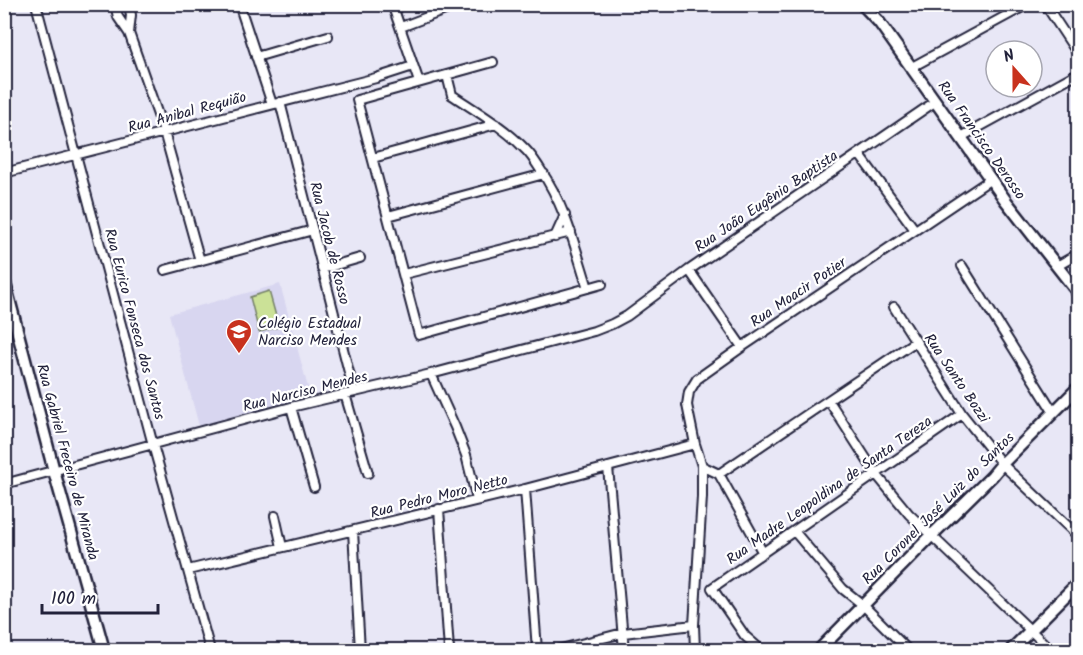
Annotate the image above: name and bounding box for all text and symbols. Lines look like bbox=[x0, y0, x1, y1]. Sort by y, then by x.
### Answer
north arrow bbox=[984, 39, 1044, 99]
text: N bbox=[1000, 43, 1018, 70]
street label: Rua Francisco Derosso bbox=[931, 76, 1031, 205]
street label: Rua Anibal Requião bbox=[125, 86, 249, 140]
street label: Rua João Eugênio Baptista bbox=[690, 145, 843, 259]
street label: Rua Jacob de Rosso bbox=[302, 179, 356, 307]
street label: Rua Eurico Fonseca dos Santos bbox=[97, 226, 171, 423]
street label: Rua Moacir Potier bbox=[745, 251, 853, 334]
place label: Colégio Estadual Narciso Mendes bbox=[258, 312, 361, 353]
school or university icon: Colégio Estadual Narciso Mendes bbox=[224, 317, 254, 355]
street label: Rua Santo Bozzi bbox=[917, 329, 996, 429]
street label: Rua Gabriel Freceiro de Miranda bbox=[29, 361, 105, 563]
street label: Rua Narciso Mendes bbox=[240, 365, 371, 419]
street label: Rua Madre Leopoldina de Santa Tereza bbox=[722, 410, 938, 571]
street label: Rua Coronel José Luiz do Santos bbox=[857, 426, 1021, 591]
street label: Rua Pedro Moro Netto bbox=[368, 468, 511, 526]
scale bar bbox=[42, 577, 158, 615]
text: 100 m bbox=[51, 585, 96, 614]

